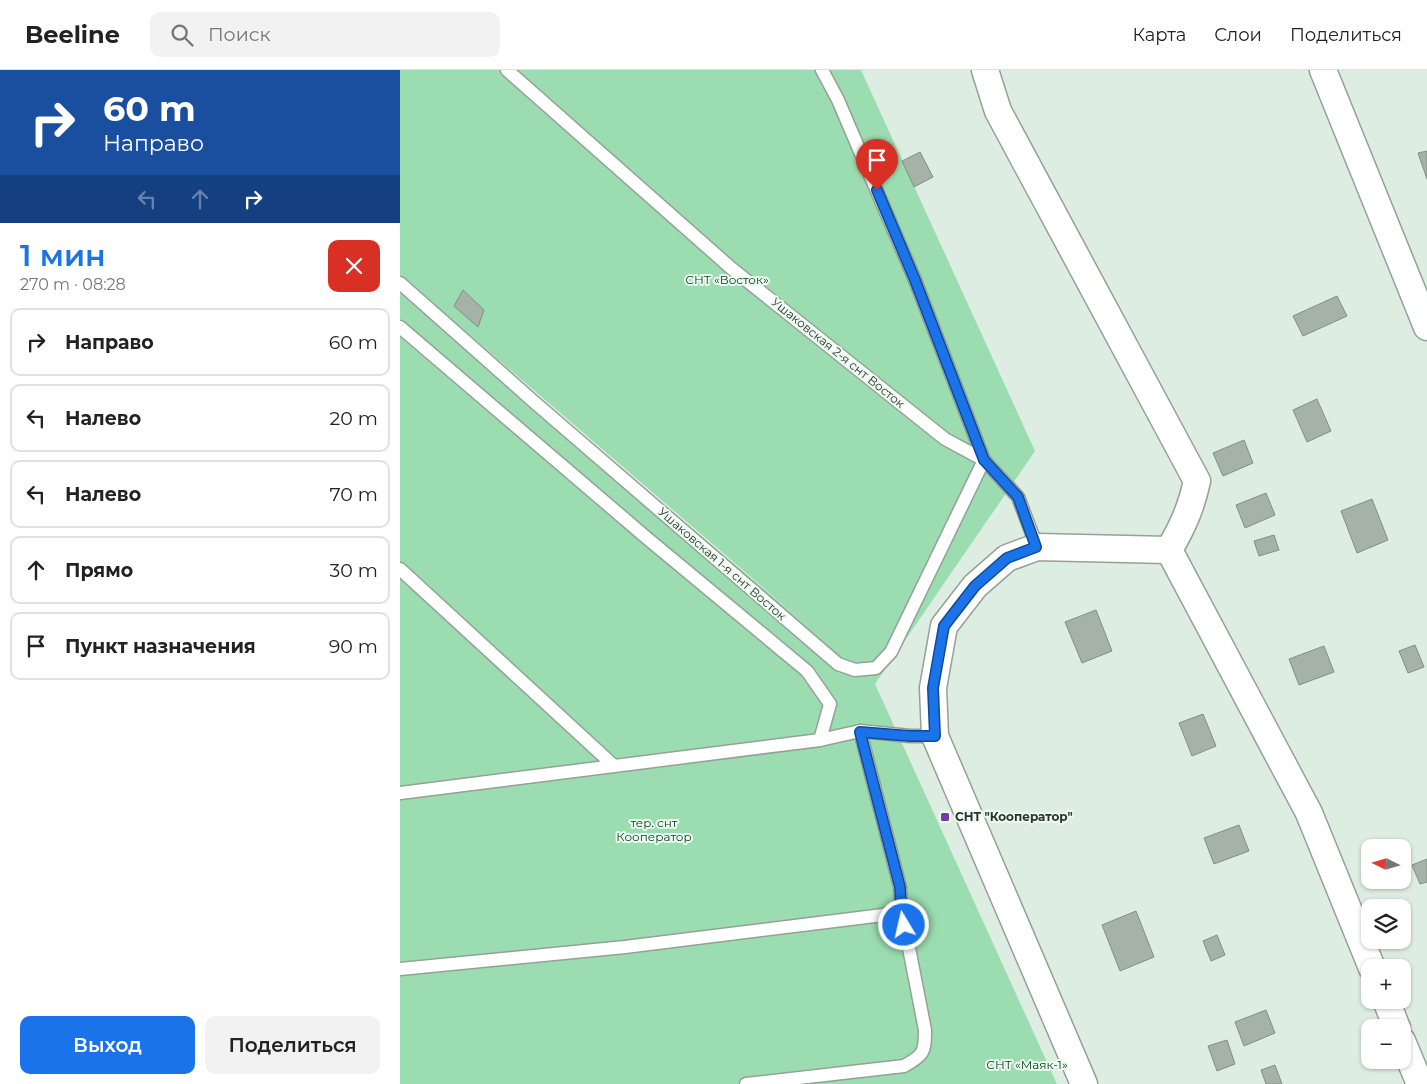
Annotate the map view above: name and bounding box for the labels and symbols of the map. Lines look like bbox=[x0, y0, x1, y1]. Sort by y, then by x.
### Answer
pin bbox=[856, 139, 898, 190]
park label: СНТ «Восток» bbox=[685, 272, 769, 287]
street label: Ушаковская 2-я снт Восток bbox=[769, 294, 908, 411]
street label: Ушаковская 1-я снт Восток bbox=[655, 504, 789, 623]
place label: СНТ "Кооператор" bbox=[955, 809, 1073, 824]
marker: СНТ "Кооператор" bbox=[939, 811, 951, 823]
park label: тер. снт Кооператор bbox=[616, 815, 692, 844]
north arrow bbox=[1361, 839, 1411, 889]
position arrow bbox=[877, 898, 929, 950]
park label: СНТ «Маяк-1» bbox=[986, 1057, 1068, 1072]

